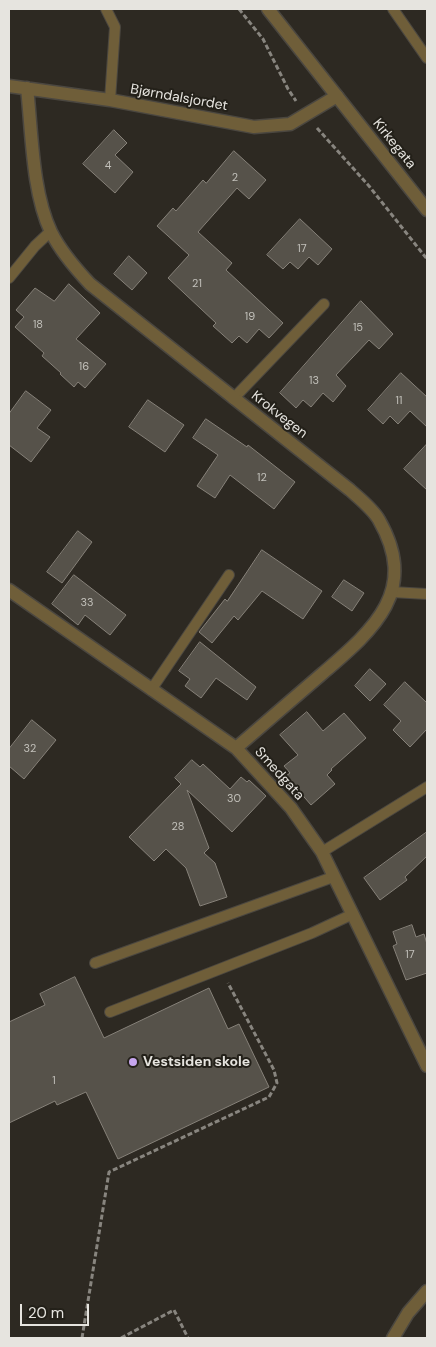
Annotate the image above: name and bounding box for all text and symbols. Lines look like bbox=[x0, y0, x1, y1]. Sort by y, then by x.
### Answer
street label: Bjørndalsjordet bbox=[129, 81, 229, 115]
street label: Kirkegata bbox=[369, 116, 419, 172]
house number: 4 bbox=[105, 159, 111, 173]
house number: 2 bbox=[232, 171, 238, 185]
house number: 17 bbox=[297, 242, 307, 256]
house number: 21 bbox=[192, 277, 202, 291]
house number: 19 bbox=[245, 310, 255, 324]
house number: 18 bbox=[33, 318, 43, 332]
house number: 15 bbox=[353, 321, 363, 335]
house number: 16 bbox=[79, 360, 89, 374]
house number: 13 bbox=[309, 374, 319, 388]
street label: Krokvegen bbox=[247, 388, 311, 442]
house number: 11 bbox=[396, 394, 402, 408]
house number: 12 bbox=[257, 471, 267, 485]
house number: 33 bbox=[80, 596, 94, 610]
house number: 32 bbox=[24, 742, 36, 756]
street label: Smedgata bbox=[251, 744, 307, 804]
house number: 30 bbox=[227, 792, 241, 806]
house number: 28 bbox=[172, 820, 184, 834]
house number: 17 bbox=[405, 948, 415, 962]
place label: Vestsiden skole bbox=[143, 1054, 250, 1070]
marker: Vestsiden skole bbox=[127, 1056, 139, 1068]
house number: 1 bbox=[52, 1074, 56, 1088]
scale bar bbox=[22, 1294, 91, 1326]
text: 20 m bbox=[28, 1303, 64, 1323]

